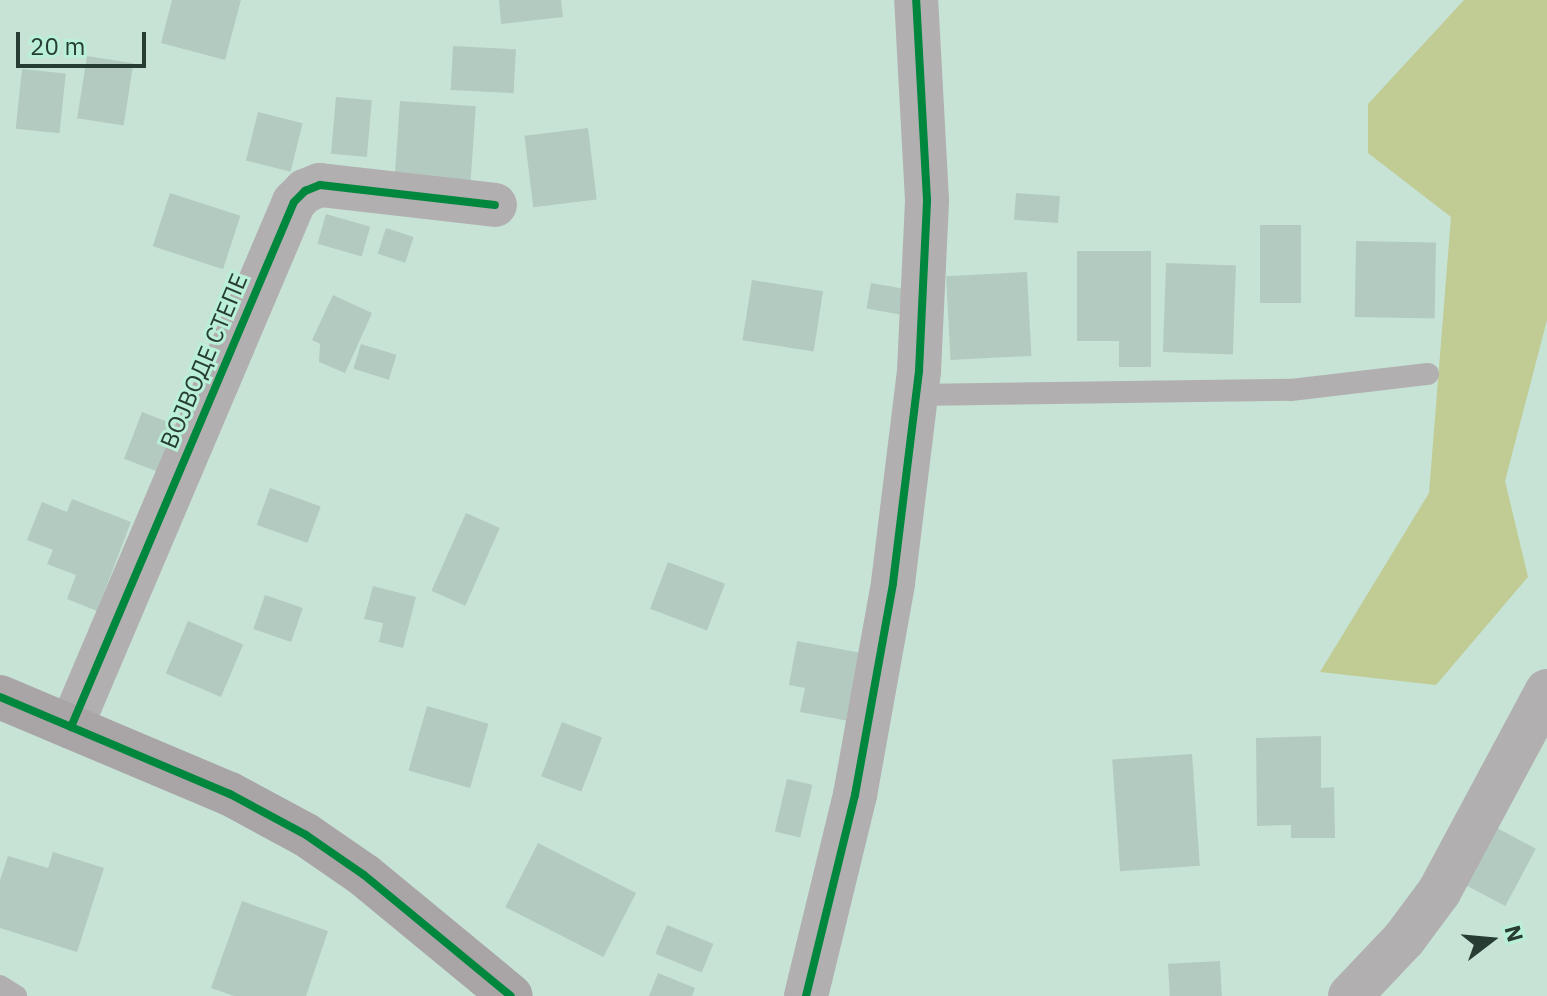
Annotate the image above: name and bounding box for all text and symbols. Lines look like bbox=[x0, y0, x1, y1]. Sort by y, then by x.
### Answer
scale bar bbox=[20, 16, 150, 66]
text: 20 m bbox=[30, 30, 85, 62]
street label: ВОЈВОДЕ СТЕПЕ bbox=[154, 269, 254, 453]
north arrow bbox=[1451, 900, 1531, 980]
text: N bbox=[1498, 922, 1531, 945]

